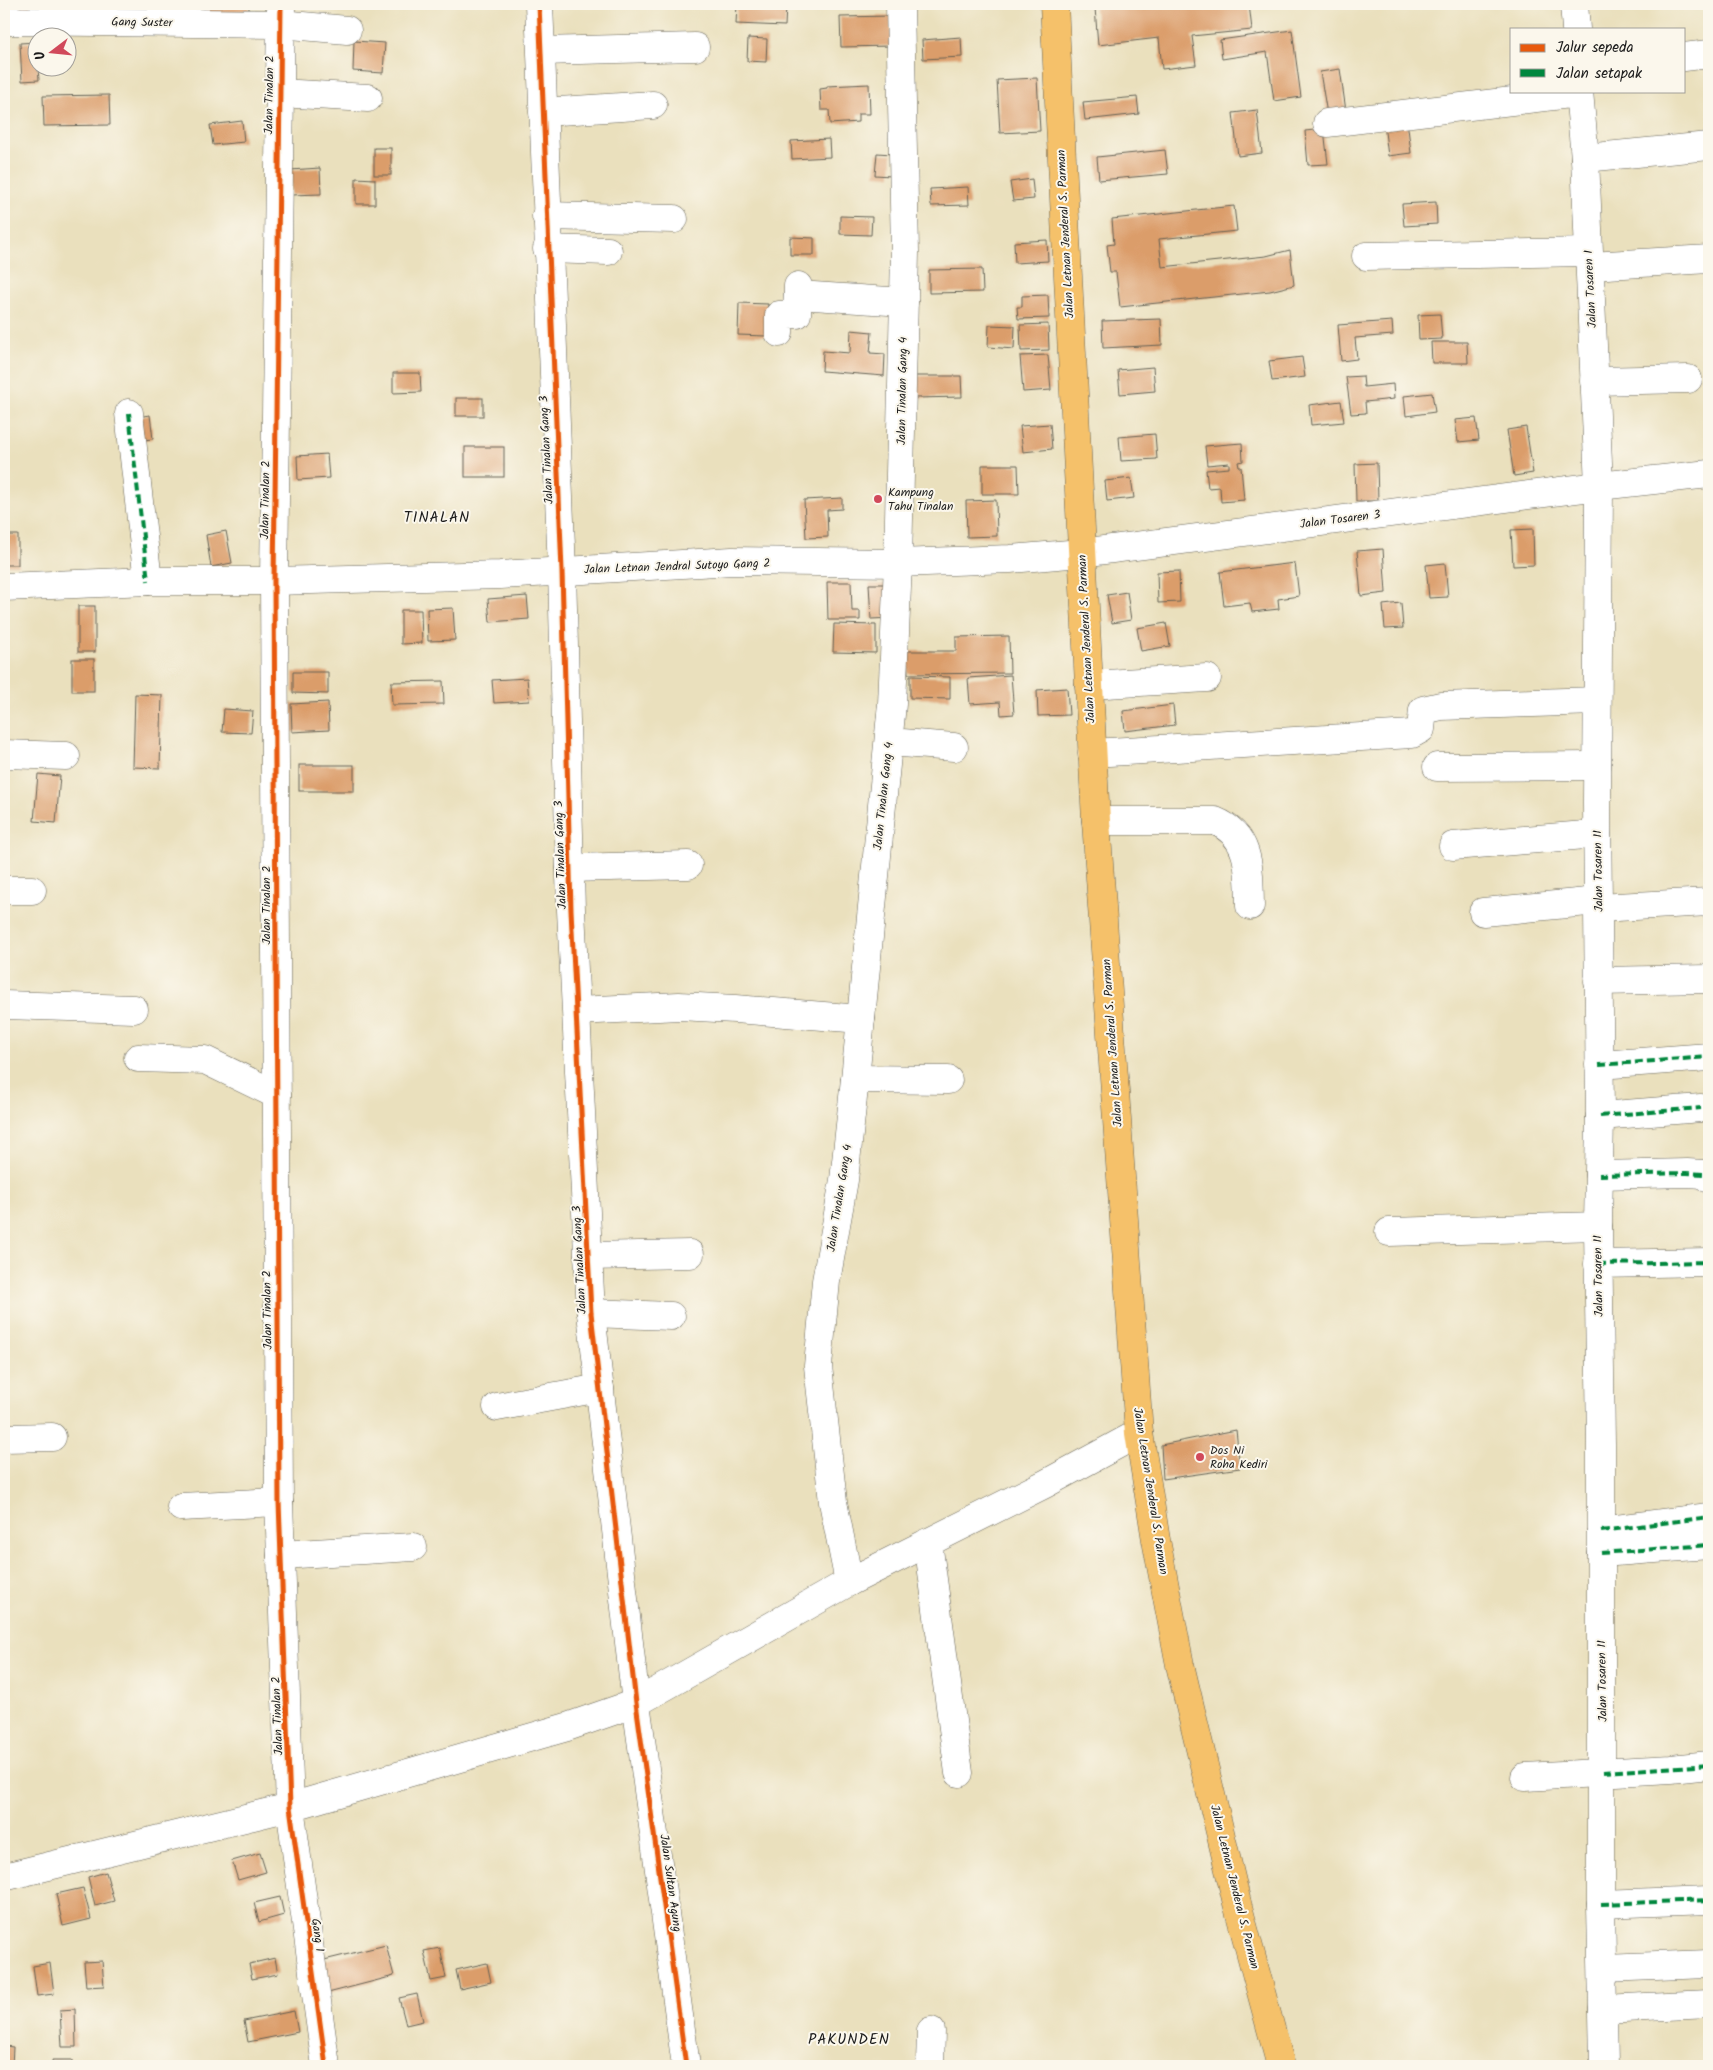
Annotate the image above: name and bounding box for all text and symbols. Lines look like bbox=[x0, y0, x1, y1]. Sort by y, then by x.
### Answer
street label: Gang Suster bbox=[111, 12, 174, 33]
north arrow bbox=[28, 28, 78, 78]
legend bbox=[1510, 28, 1686, 92]
text: Jalur sepeda bbox=[1556, 36, 1634, 60]
text: U bbox=[29, 48, 52, 62]
street label: Jalan Tinalan 2 bbox=[259, 55, 280, 135]
text: Jalan setapak bbox=[1556, 62, 1643, 86]
street label: Jalan Letnan Jenderal S. Parman bbox=[1052, 149, 1079, 319]
street label: Jalan Tosaren I bbox=[1579, 249, 1602, 328]
street label: Jalan Tinalan Gang 4 bbox=[892, 336, 913, 445]
street label: Jalan Tinalan Gang 3 bbox=[534, 395, 559, 505]
street label: Jalan Tinalan 2 bbox=[255, 460, 276, 540]
place label: Kampung Tahu Tinalan bbox=[888, 483, 953, 516]
marker: Kampung Tahu Tinalan bbox=[872, 493, 884, 505]
street label: Jalan Tosaren 3 bbox=[1299, 505, 1382, 534]
district label: TINALAN bbox=[404, 506, 470, 530]
street label: Jalan Letnan Jendral Sutoyo Gang 2 bbox=[583, 554, 771, 579]
street label: Jalan Letnan Jenderal S. Parman bbox=[1073, 554, 1100, 724]
street label: Jalan Tinalan Gang 4 bbox=[868, 741, 899, 851]
street label: Jalan Tinalan Gang 3 bbox=[549, 800, 572, 910]
street label: Jalan Tosaren II bbox=[1588, 830, 1609, 912]
street label: Jalan Tinalan 2 bbox=[257, 865, 276, 945]
street label: Jalan Letnan Jenderal S. Parman bbox=[1097, 958, 1128, 1128]
street label: Jalan Tinalan Gang 4 bbox=[822, 1143, 857, 1253]
street label: Jalan Tinalan Gang 3 bbox=[567, 1205, 592, 1315]
street label: Jalan Tosaren II bbox=[1588, 1235, 1609, 1317]
street label: Jalan Tinalan 2 bbox=[257, 1270, 278, 1350]
street label: Jalan Letnan Jenderal S. Parman bbox=[1128, 1406, 1173, 1576]
place label: Dos Ni Roha Kediri bbox=[1210, 1441, 1269, 1474]
marker: Dos Ni Roha Kediri bbox=[1194, 1451, 1206, 1463]
street label: Jalan Tosaren II bbox=[1592, 1640, 1613, 1722]
street label: Jalan Tinalan 2 bbox=[267, 1676, 288, 1756]
street label: Jalan Letnan Jenderal S. Parman bbox=[1205, 1803, 1264, 1971]
street label: Jalan Sultan Agung bbox=[654, 1833, 687, 1933]
street label: Gang 1 bbox=[306, 1917, 329, 1953]
district label: PAKUNDEN bbox=[808, 2028, 890, 2052]

